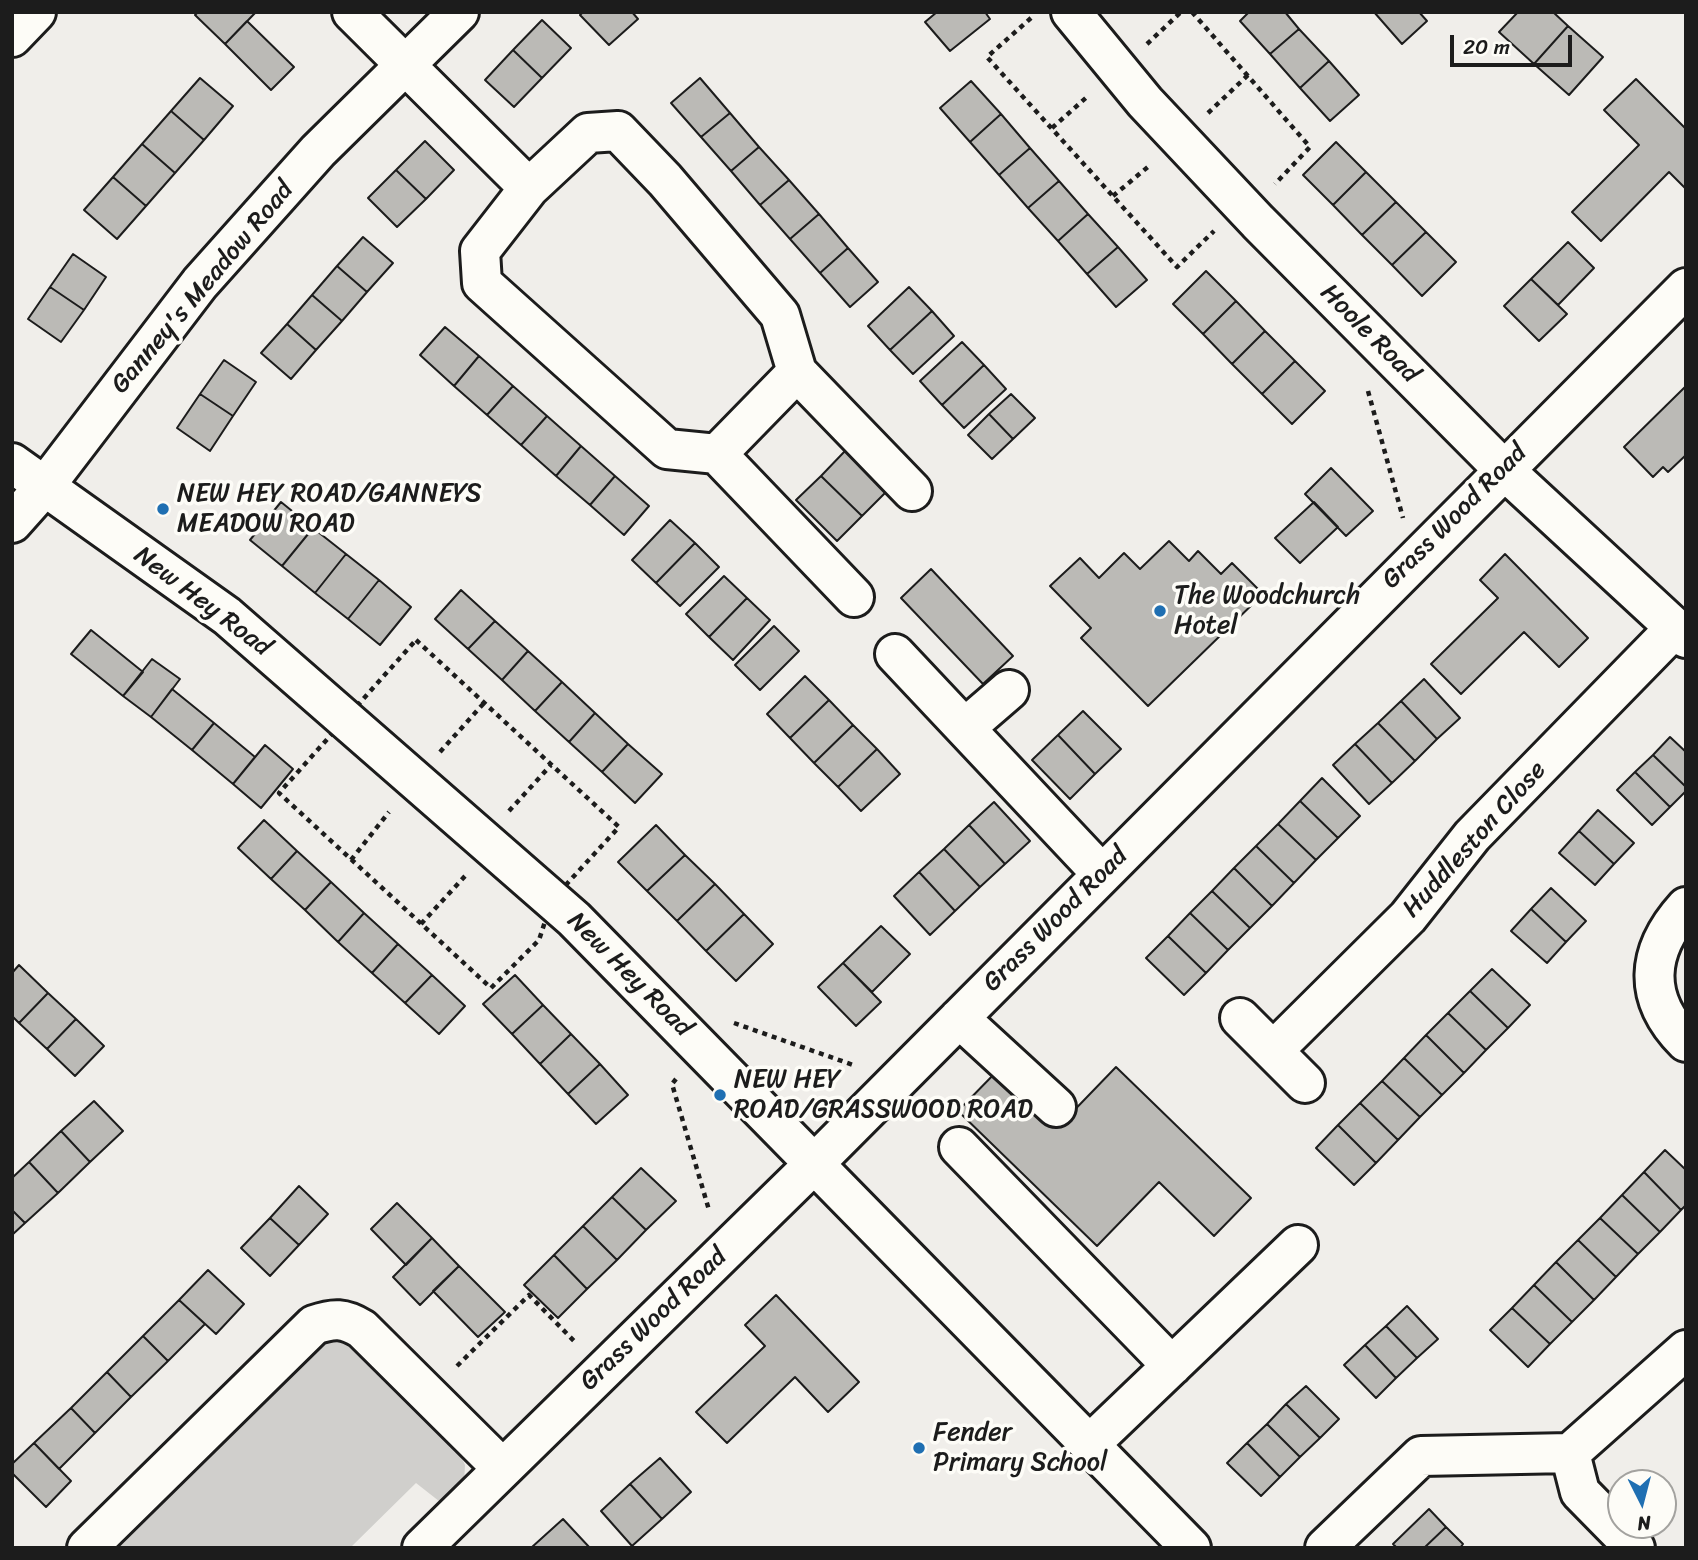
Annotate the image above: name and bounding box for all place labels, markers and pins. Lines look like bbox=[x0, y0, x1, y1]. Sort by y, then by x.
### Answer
place label: NEW HEY ROAD/GANNEYS MEADOW ROAD bbox=[177, 478, 482, 540]
marker: NEW HEY ROAD/GANNEYS MEADOW ROAD bbox=[155, 501, 171, 517]
place label: The Woodchurch Hotel bbox=[1174, 580, 1360, 642]
marker: The Woodchurch Hotel bbox=[1152, 603, 1168, 619]
place label: NEW HEY ROAD/GRASSWOOD ROAD bbox=[734, 1064, 1033, 1126]
marker: NEW HEY ROAD/GRASSWOOD ROAD bbox=[712, 1087, 728, 1103]
place label: Fender Primary School bbox=[933, 1417, 1107, 1478]
marker: Fender Primary School bbox=[911, 1440, 927, 1456]

